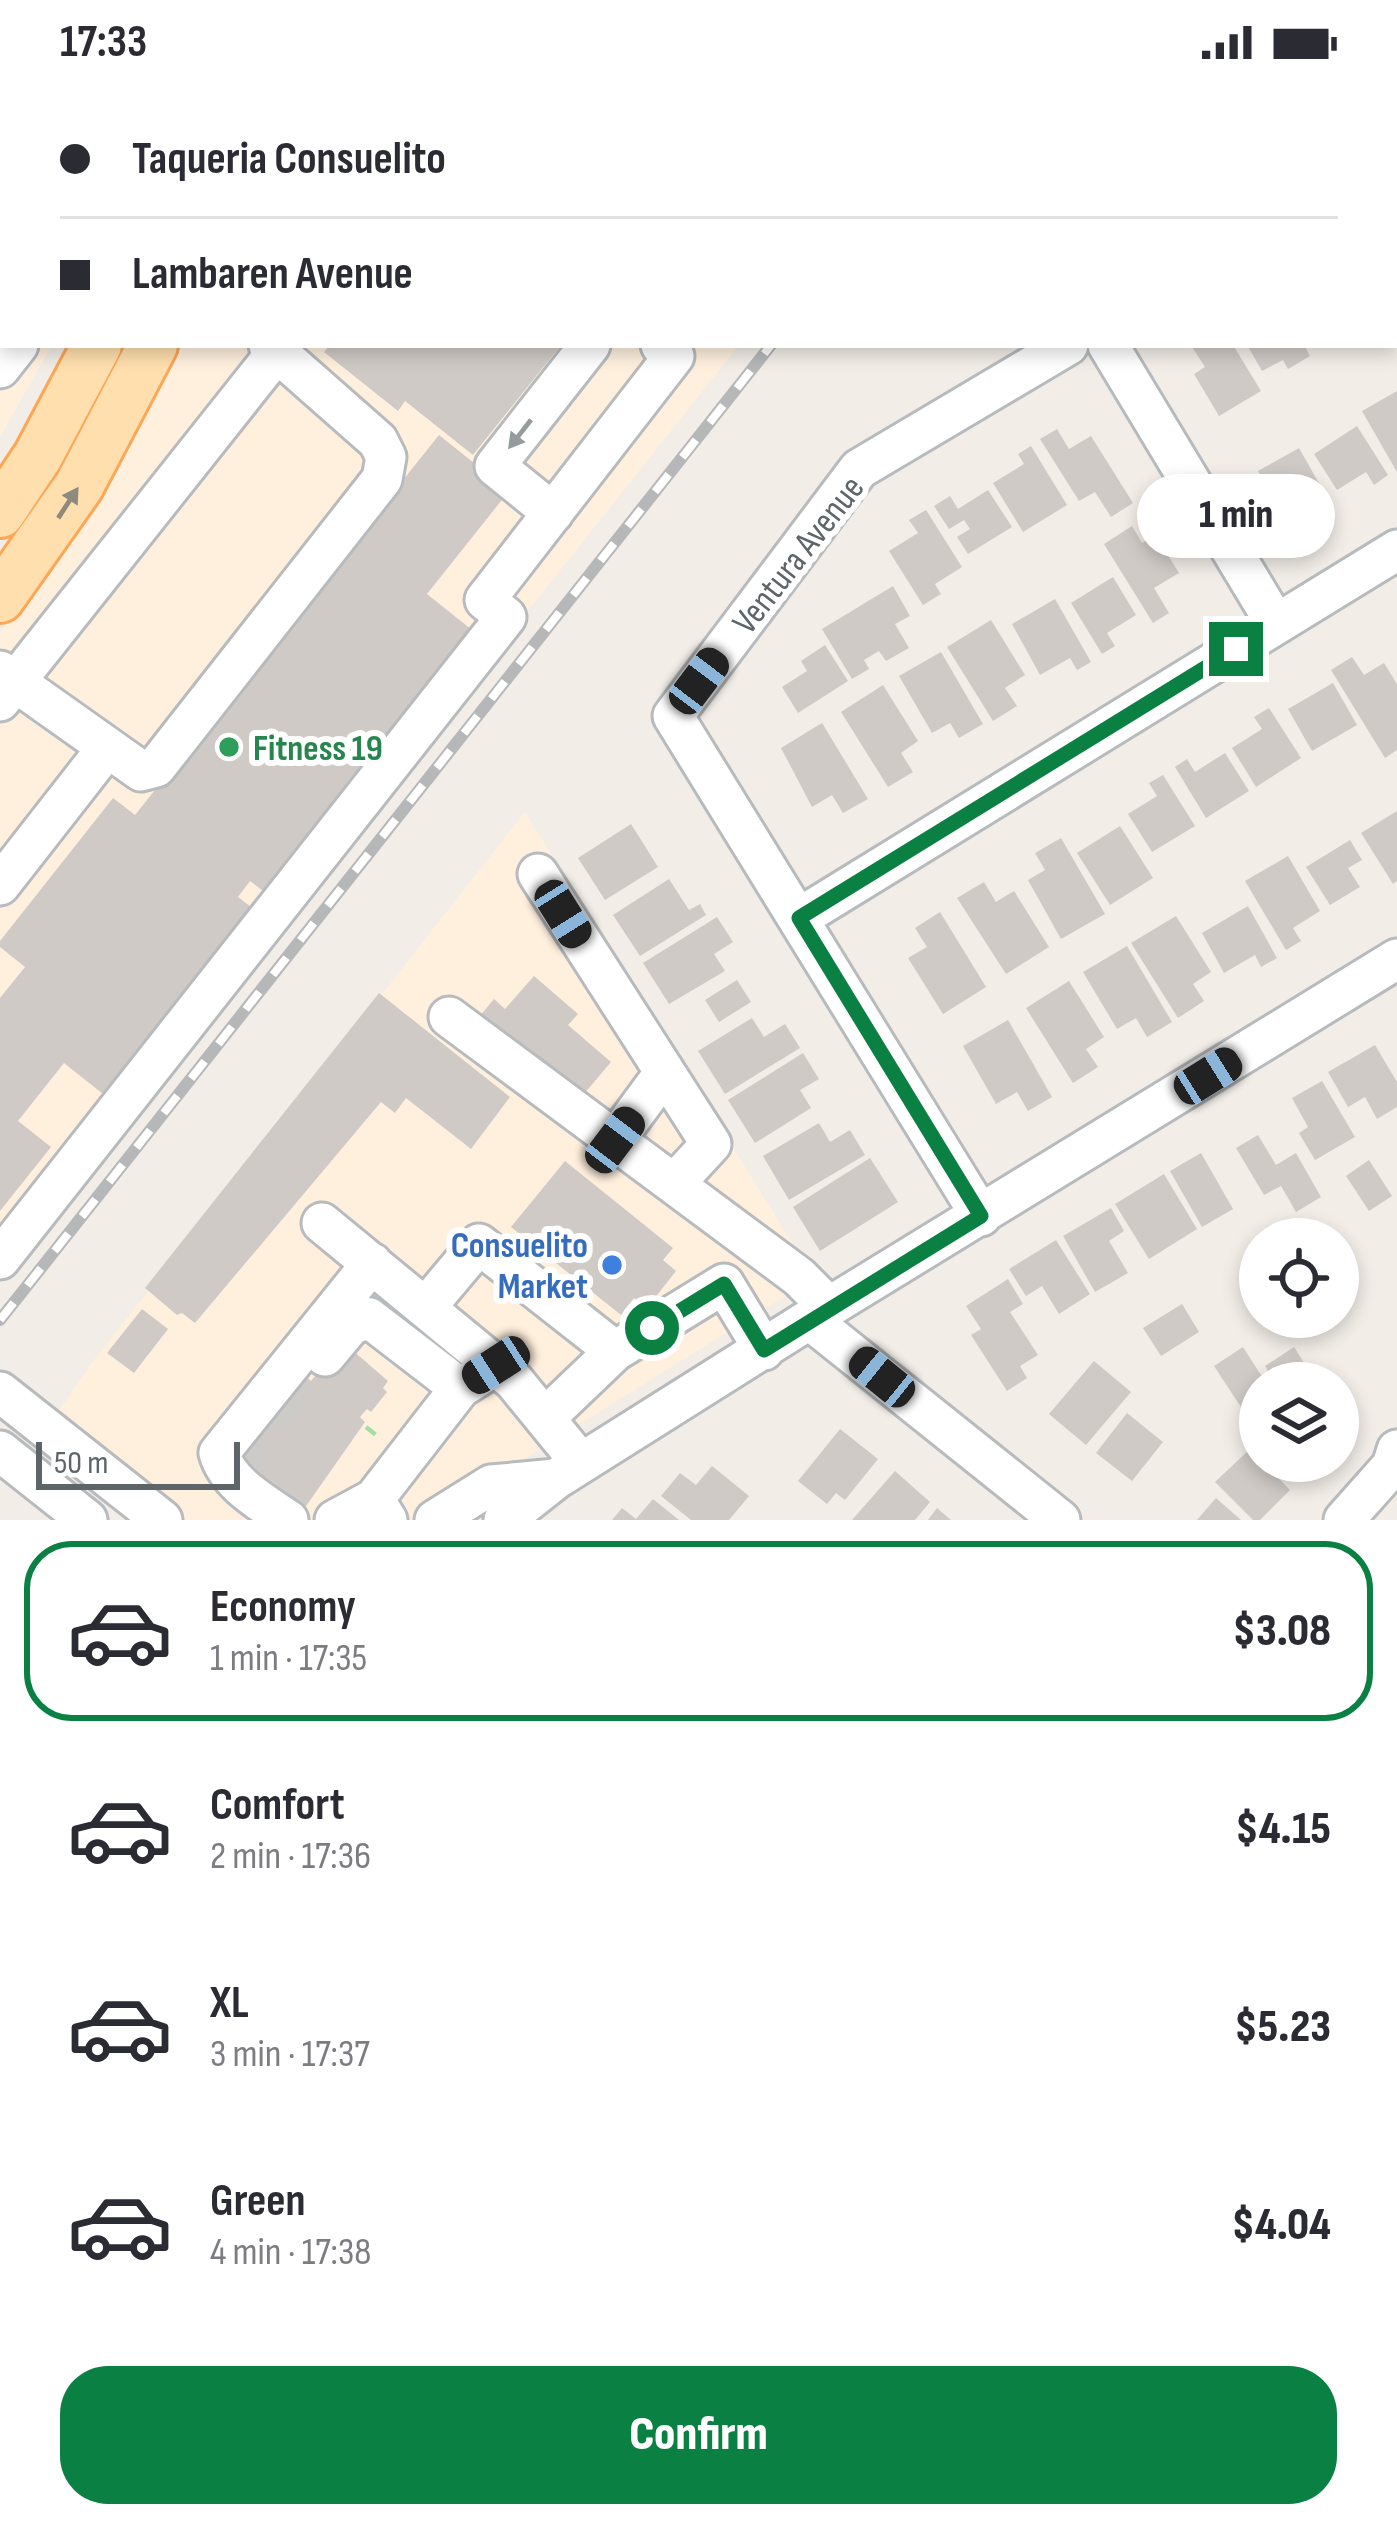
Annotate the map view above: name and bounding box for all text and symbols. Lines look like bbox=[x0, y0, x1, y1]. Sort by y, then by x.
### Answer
text: 17:33 bbox=[60, 15, 147, 70]
text: Taqueria Consuelito bbox=[132, 132, 446, 187]
text: Lambaren Avenue bbox=[132, 247, 413, 302]
one-way arrow bbox=[508, 419, 533, 450]
street label: Ventura Avenue bbox=[724, 468, 874, 643]
callout: 1 min bbox=[1137, 475, 1335, 559]
one-way arrow bbox=[56, 486, 78, 519]
text: 1 min bbox=[1199, 492, 1273, 539]
route end bbox=[1209, 622, 1263, 676]
car bbox=[663, 641, 735, 721]
place label: Fitness 19 bbox=[253, 728, 383, 771]
marker: Fitness 19 bbox=[216, 734, 242, 760]
car bbox=[529, 874, 597, 954]
car bbox=[1168, 1042, 1248, 1110]
car bbox=[579, 1100, 651, 1180]
map controls bbox=[1239, 1218, 1359, 1482]
button: locate bbox=[1239, 1218, 1359, 1338]
place label: Consuelito Market bbox=[451, 1225, 588, 1309]
marker: Consuelito Market bbox=[599, 1252, 625, 1278]
route start bbox=[625, 1301, 679, 1355]
car bbox=[456, 1330, 536, 1400]
car bbox=[843, 1340, 921, 1414]
button: layers bbox=[1239, 1362, 1359, 1482]
scale bar bbox=[36, 1436, 240, 1489]
text: 50 m bbox=[54, 1443, 108, 1483]
icon: car bbox=[66, 1577, 174, 1685]
text: Economy bbox=[210, 1580, 356, 1635]
text: $3.08 bbox=[1233, 1604, 1331, 1659]
text: 1 min · 17:35 bbox=[210, 1635, 367, 1682]
icon: car bbox=[66, 1775, 174, 1883]
text: Comfort bbox=[210, 1778, 345, 1833]
text: $4.15 bbox=[1235, 1802, 1331, 1857]
text: 2 min · 17:36 bbox=[210, 1833, 371, 1880]
icon: car bbox=[66, 1973, 174, 2081]
text: XL bbox=[210, 1976, 249, 2031]
text: $5.23 bbox=[1235, 2000, 1331, 2055]
text: 3 min · 17:37 bbox=[210, 2031, 370, 2078]
icon: car bbox=[66, 2171, 174, 2279]
text: Green bbox=[210, 2174, 306, 2229]
text: $4.04 bbox=[1232, 2198, 1331, 2253]
text: 4 min · 17:38 bbox=[210, 2229, 371, 2276]
button: Confirm bbox=[60, 2366, 1337, 2504]

